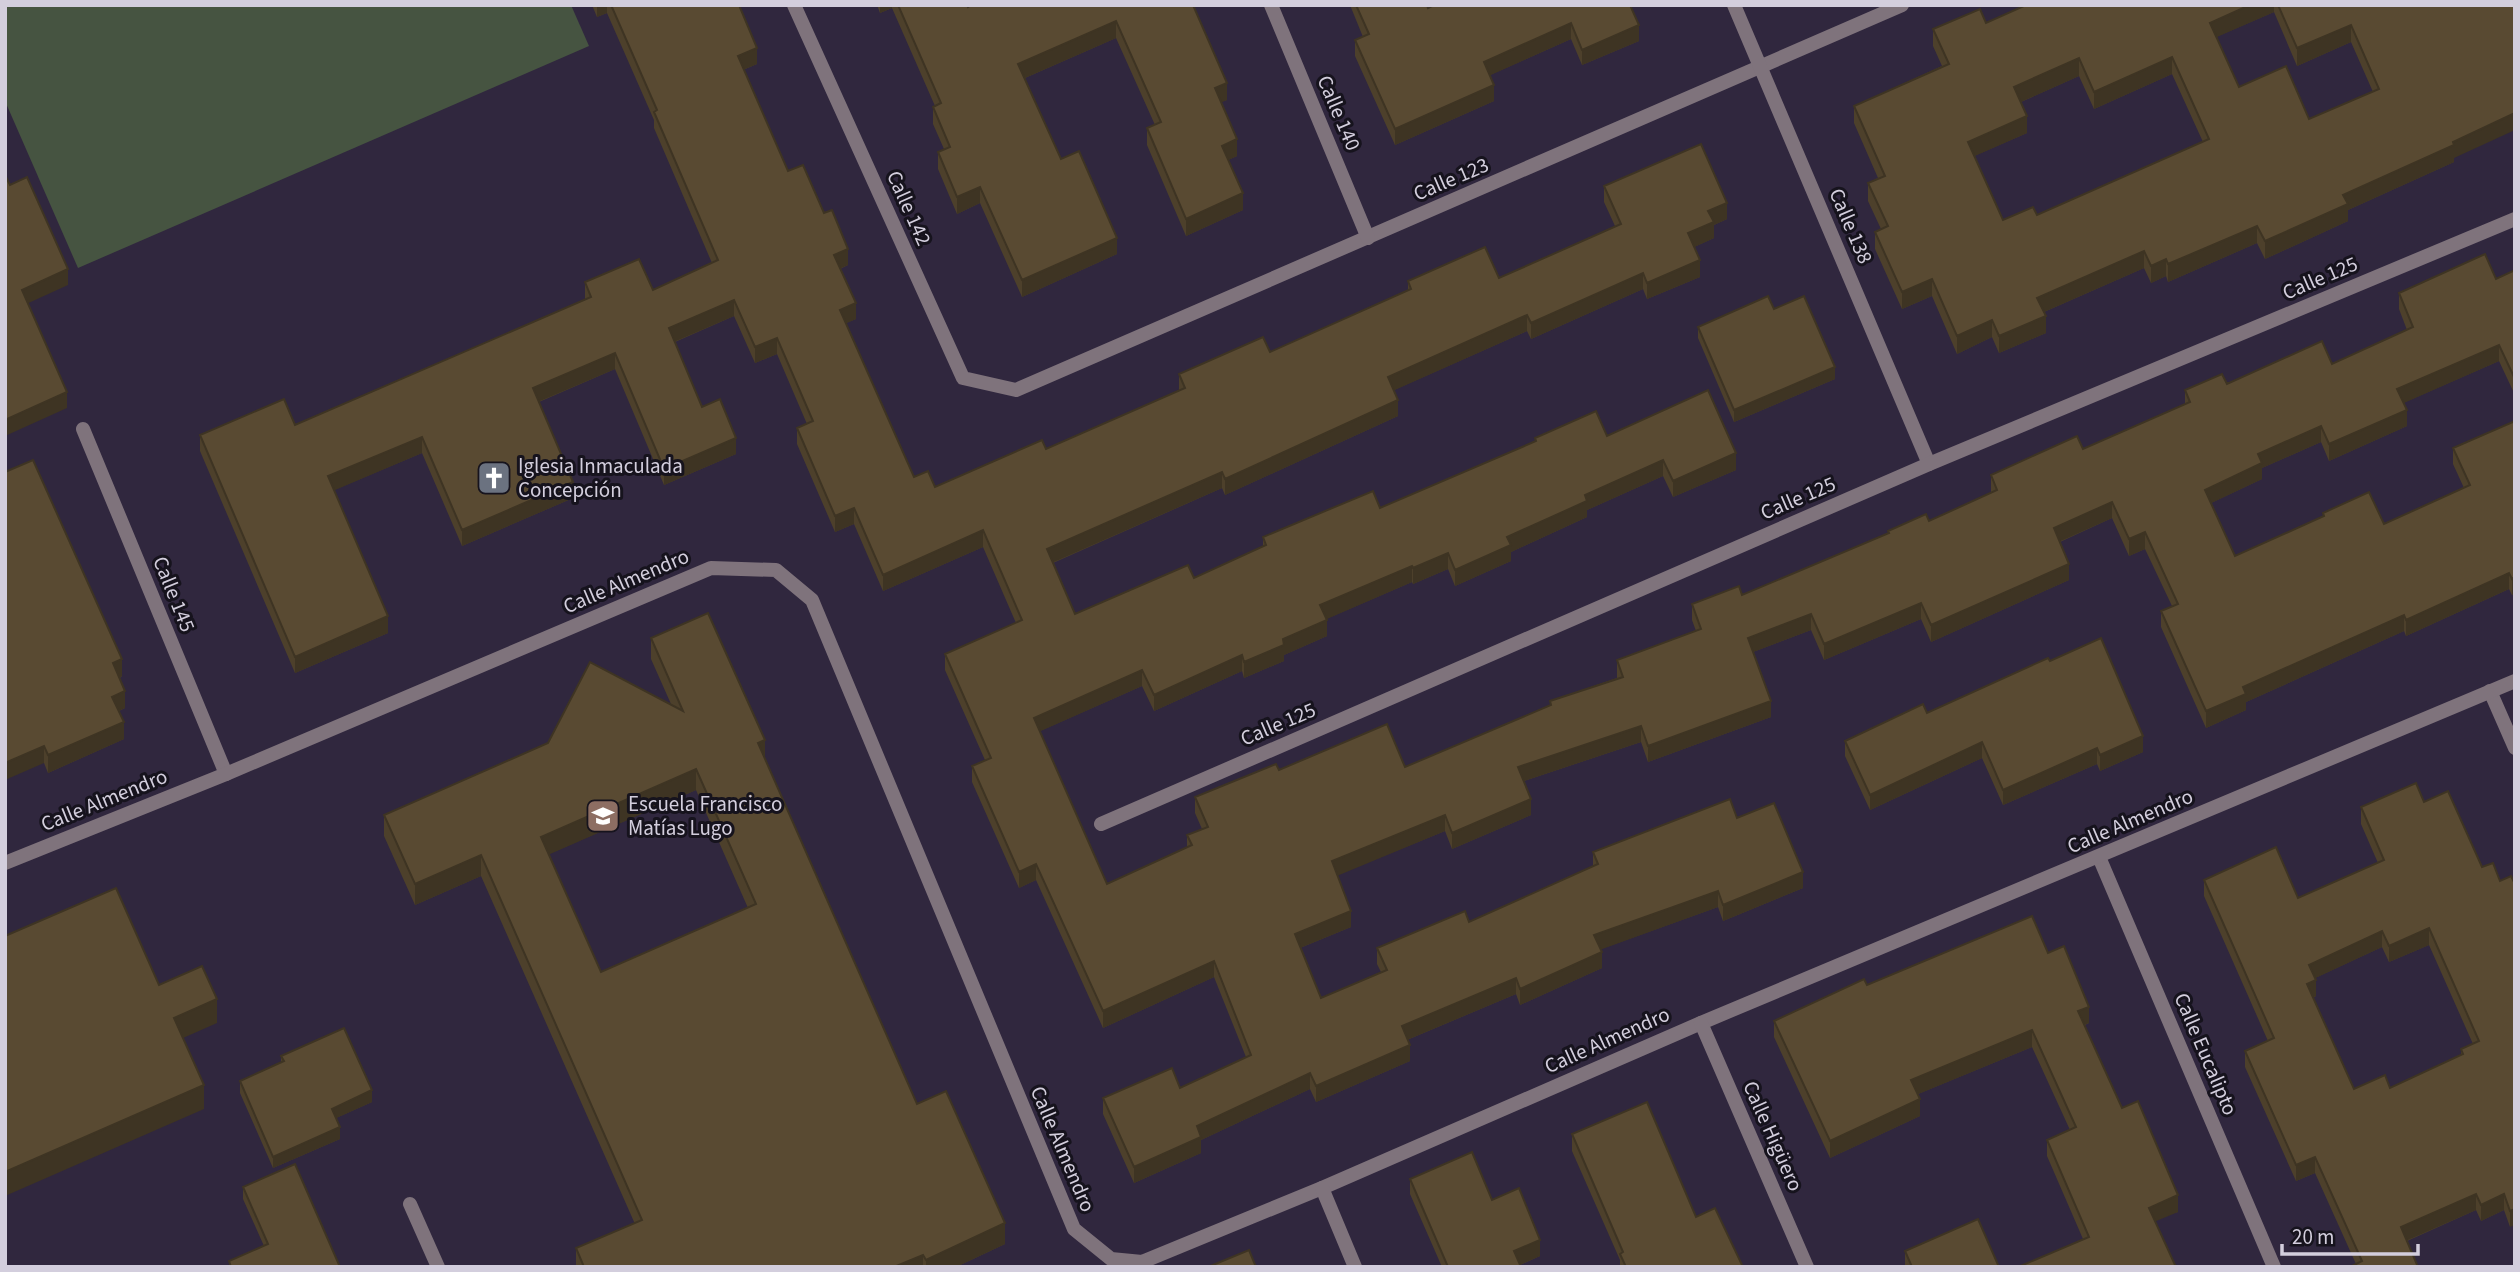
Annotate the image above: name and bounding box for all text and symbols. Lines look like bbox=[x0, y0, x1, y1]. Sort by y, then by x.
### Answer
street label: Calle 140 bbox=[1310, 71, 1368, 155]
street label: Calle 123 bbox=[1409, 150, 1493, 208]
street label: Calle 142 bbox=[879, 166, 939, 250]
street label: Calle 138 bbox=[1822, 184, 1880, 268]
street label: Calle 125 bbox=[2278, 249, 2362, 307]
place label: Iglesia Inmaculada Concepción bbox=[518, 451, 683, 505]
church icon: Iglesia Inmaculada Concepción bbox=[475, 459, 513, 497]
street label: Calle 125 bbox=[1756, 469, 1840, 527]
street label: Calle Almendro bbox=[558, 541, 694, 621]
street label: Calle 145 bbox=[145, 552, 203, 636]
street label: Calle 125 bbox=[1236, 695, 1320, 753]
street label: Calle Almendro bbox=[36, 761, 172, 839]
street label: Calle Almendro bbox=[2062, 781, 2198, 861]
place label: Escuela Francisco Matías Lugo bbox=[628, 789, 782, 843]
school or university icon: Escuela Francisco Matías Lugo bbox=[584, 797, 622, 835]
street label: Calle Eucalipto bbox=[2167, 988, 2245, 1120]
street label: Calle Almendro bbox=[1540, 999, 1674, 1081]
street label: Calle Higüero bbox=[1735, 1076, 1811, 1196]
street label: Calle Almendro bbox=[1023, 1081, 1103, 1217]
scale bar bbox=[2282, 1212, 2418, 1256]
text: 20 m bbox=[2292, 1222, 2334, 1252]

